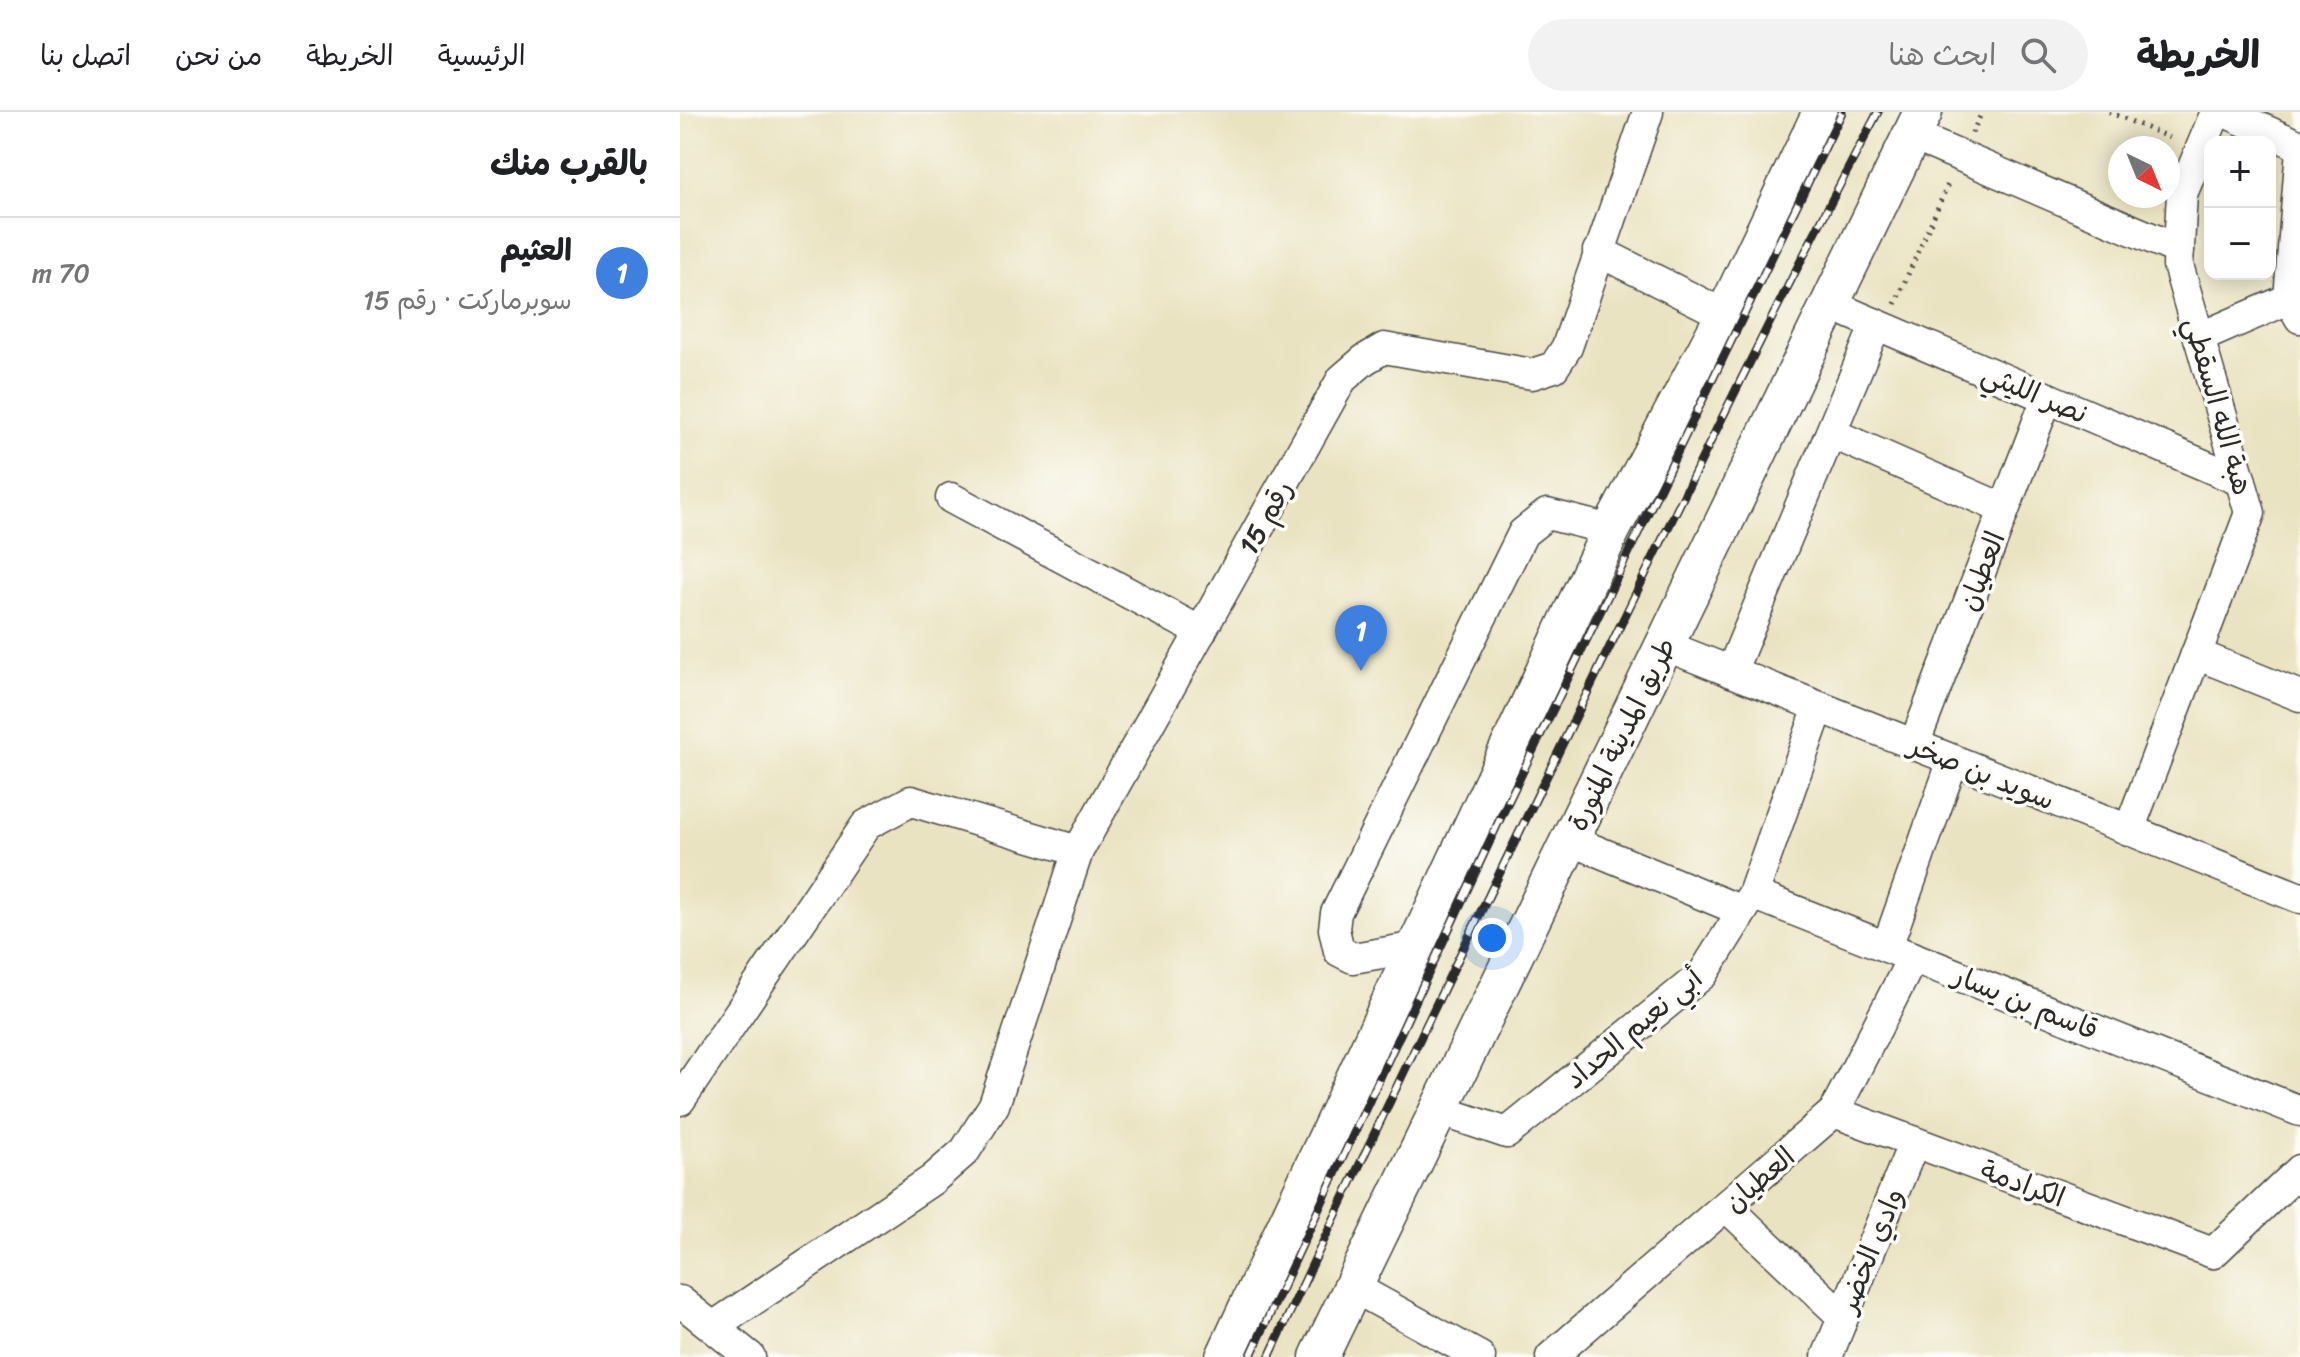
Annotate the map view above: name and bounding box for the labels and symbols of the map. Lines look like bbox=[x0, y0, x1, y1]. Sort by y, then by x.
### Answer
north arrow bbox=[2108, 136, 2180, 208]
street label: هبة الله السقطي bbox=[2170, 311, 2267, 501]
street label: نصر الليثي bbox=[1974, 349, 2096, 438]
street label: رقم 15 bbox=[1225, 470, 1306, 564]
street label: العطيان bbox=[1944, 524, 2019, 619]
pin: 1 bbox=[1335, 605, 1387, 671]
street label: طريق المدينة المنورة bbox=[1553, 629, 1690, 840]
street label: سويد بن صخر bbox=[1899, 720, 2062, 824]
your location bbox=[1472, 918, 1512, 958]
street label: قاسم بن يسار bbox=[1944, 950, 2106, 1054]
street label: أبي نعيم الحداد bbox=[1553, 955, 1714, 1101]
street label: العطيان bbox=[1712, 1134, 1807, 1225]
street label: الكرادمة bbox=[1973, 1146, 2072, 1221]
street label: وادي الخضر bbox=[1822, 1180, 1918, 1322]

